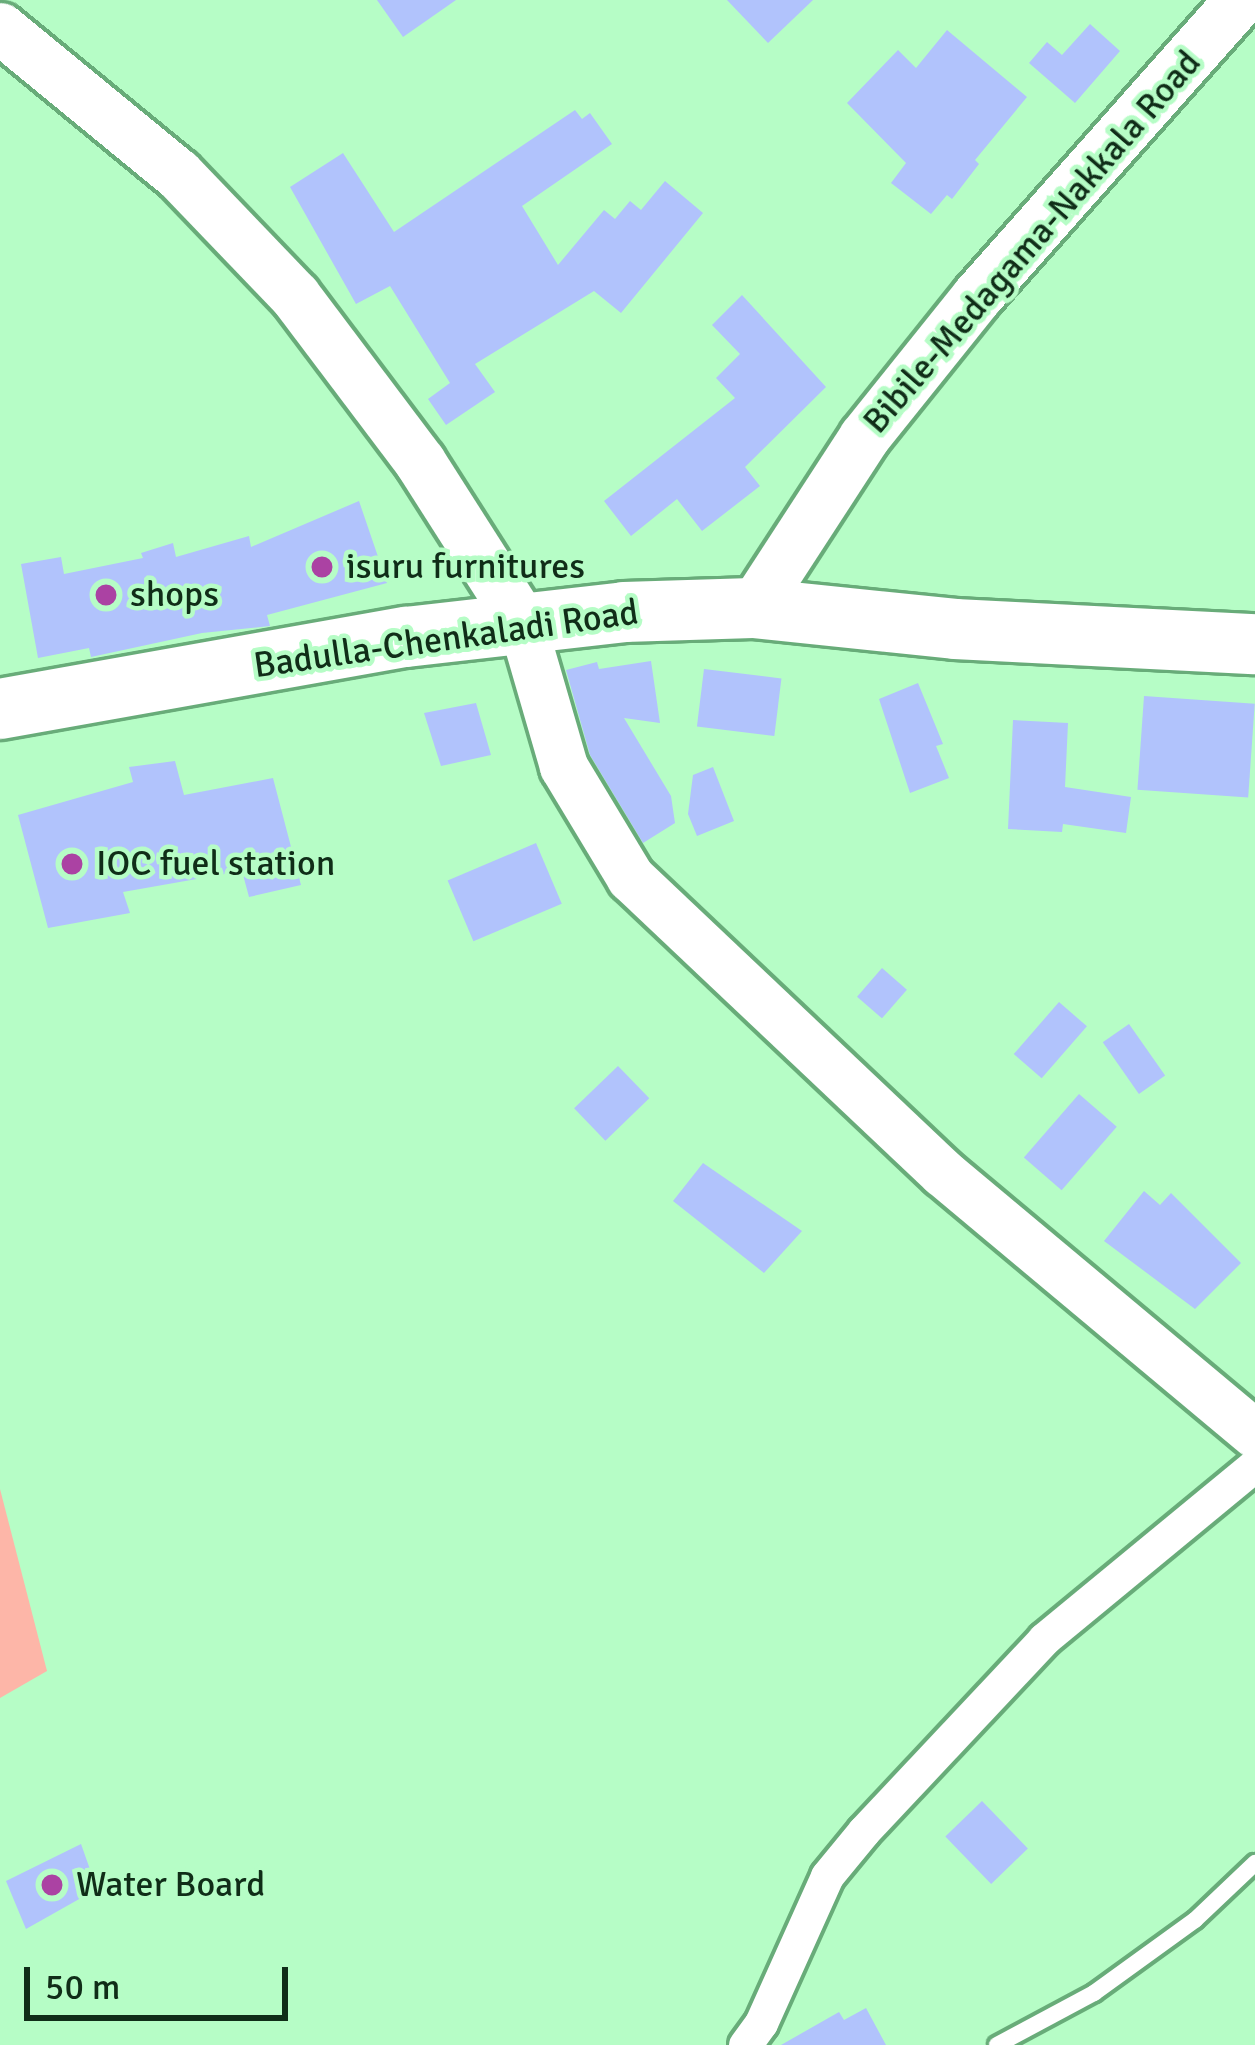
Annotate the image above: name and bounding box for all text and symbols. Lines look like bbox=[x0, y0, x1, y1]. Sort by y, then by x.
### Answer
street label: Bibile-Medagama-Nakkala Road bbox=[854, 42, 1210, 442]
place label: isuru furnitures bbox=[346, 545, 585, 589]
marker: isuru furnitures bbox=[309, 554, 335, 580]
place label: shops bbox=[130, 573, 219, 617]
marker: shops bbox=[93, 582, 119, 608]
street label: Badulla-Chenkaladi Road bbox=[251, 591, 641, 687]
place label: IOC fuel station bbox=[96, 842, 335, 886]
marker: IOC fuel station bbox=[59, 851, 85, 877]
place label: Water Board bbox=[76, 1863, 265, 1907]
marker: Water Board bbox=[39, 1872, 65, 1898]
scale bar bbox=[30, 1943, 294, 2017]
text: 50 m bbox=[45, 1965, 121, 2010]

